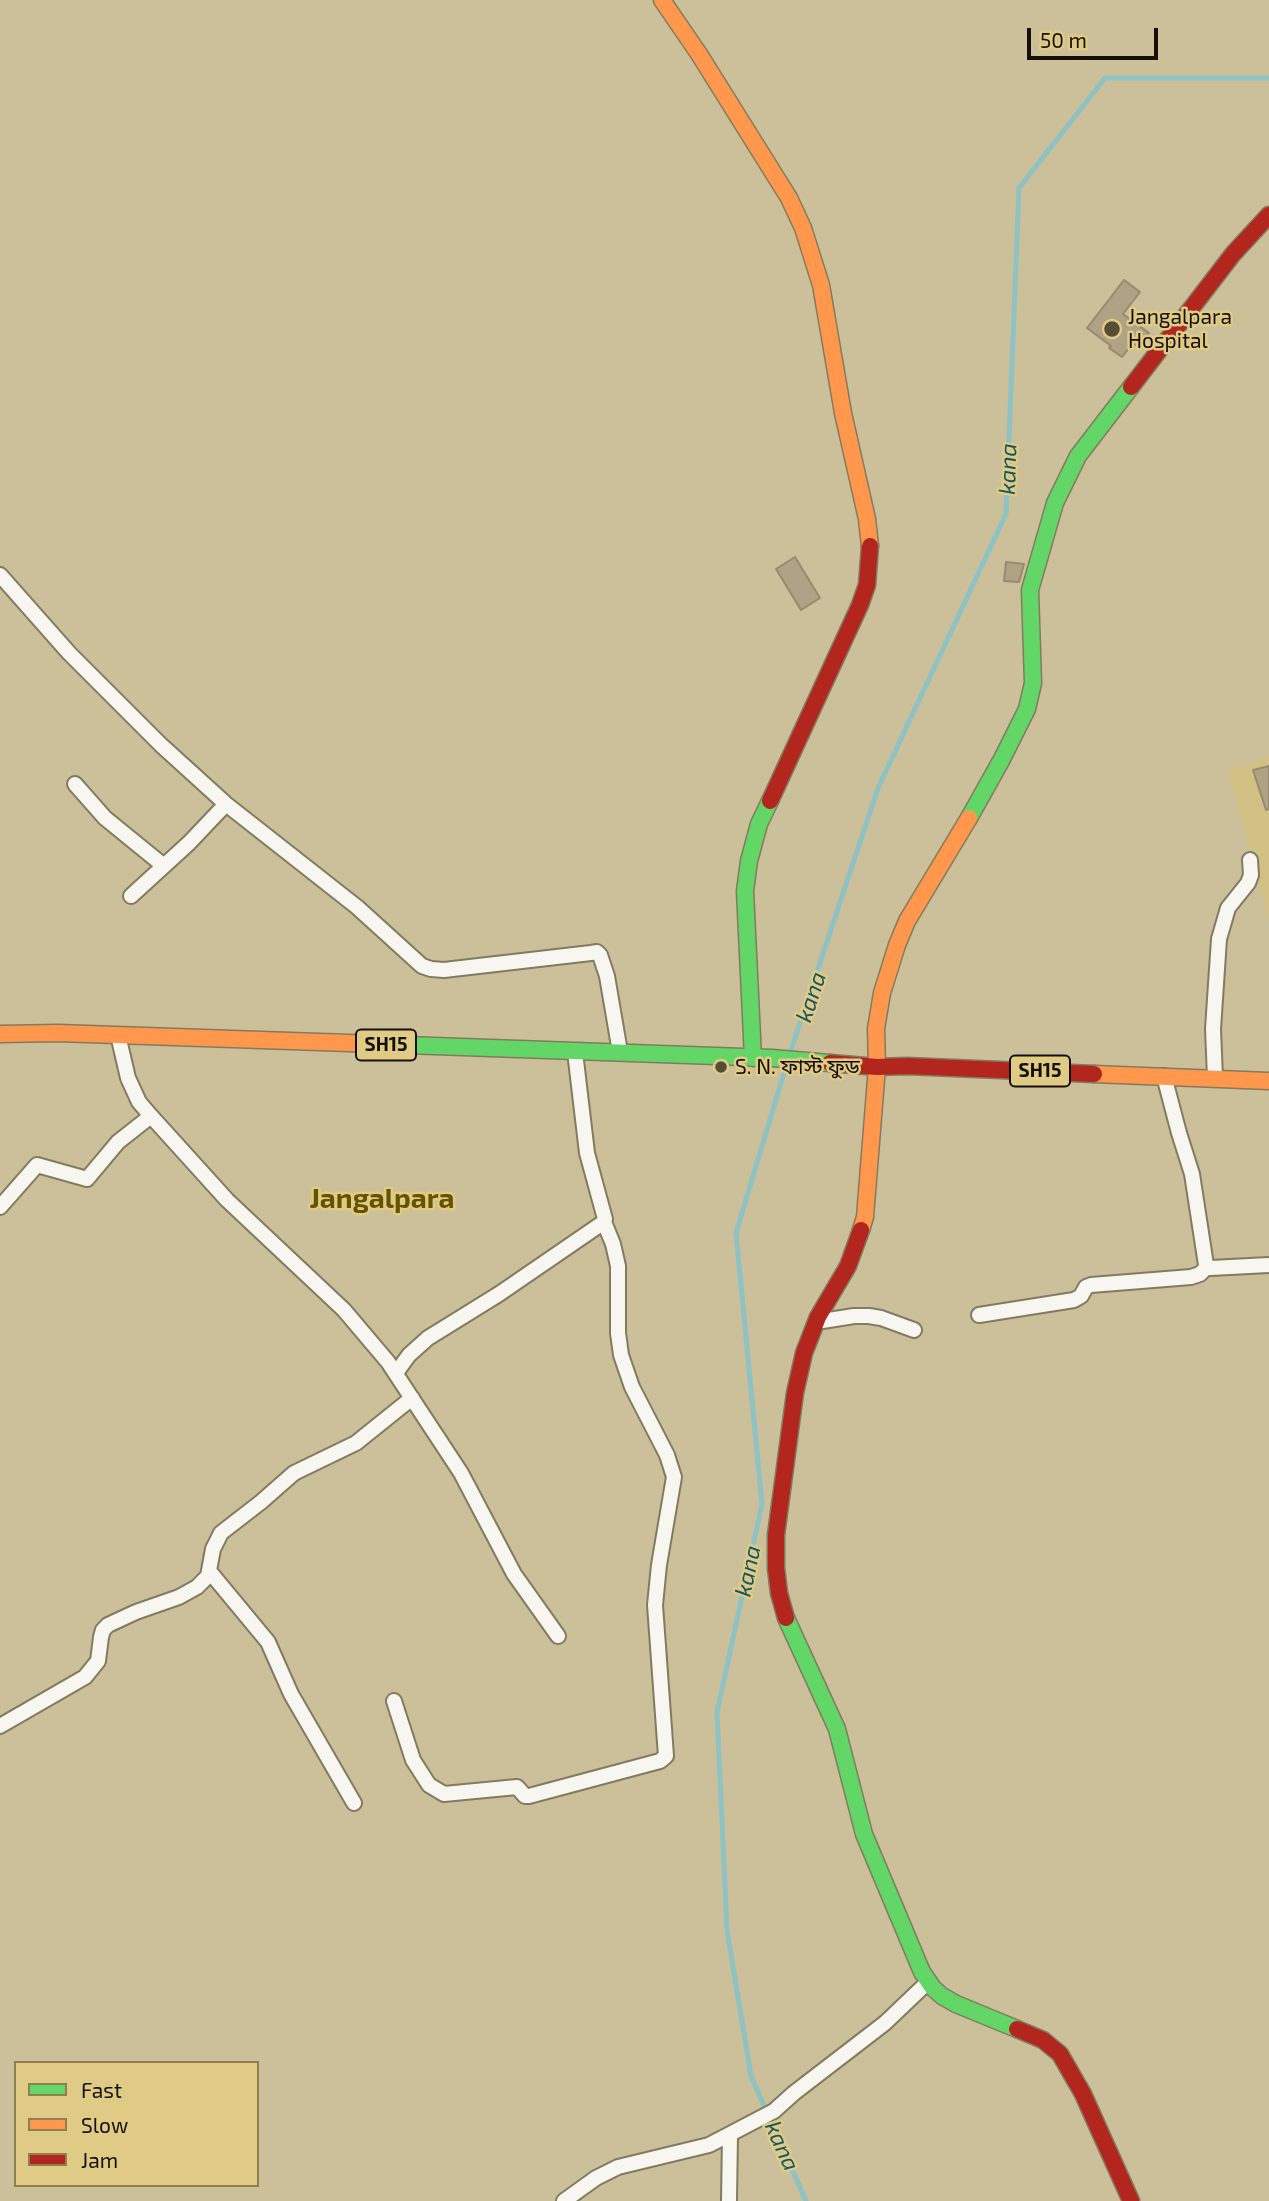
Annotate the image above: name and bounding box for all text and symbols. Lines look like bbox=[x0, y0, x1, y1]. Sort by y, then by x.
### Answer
scale bar bbox=[1031, 14, 1162, 58]
text: 50 m bbox=[1040, 27, 1087, 52]
place label: Jangalpara Hospital bbox=[1128, 304, 1232, 354]
marker: Jangalpara Hospital bbox=[1102, 319, 1122, 339]
water label: kana bbox=[993, 443, 1023, 495]
water label: kana bbox=[790, 968, 832, 1026]
road number: SH15 bbox=[356, 1030, 416, 1060]
place label: S. N. ফাস্ট ফুড bbox=[735, 1054, 860, 1080]
road number: SH15 bbox=[1010, 1056, 1070, 1086]
marker: S. N. ফাস্ট ফুড bbox=[713, 1059, 729, 1075]
district label: Jangalpara bbox=[309, 1182, 455, 1216]
water label: kana bbox=[729, 1543, 767, 1599]
legend bbox=[14, 2061, 259, 2187]
text: Fast bbox=[81, 2077, 122, 2102]
text: Slow bbox=[81, 2112, 128, 2137]
water label: kana bbox=[759, 2117, 805, 2175]
text: Jam bbox=[81, 2147, 118, 2172]

